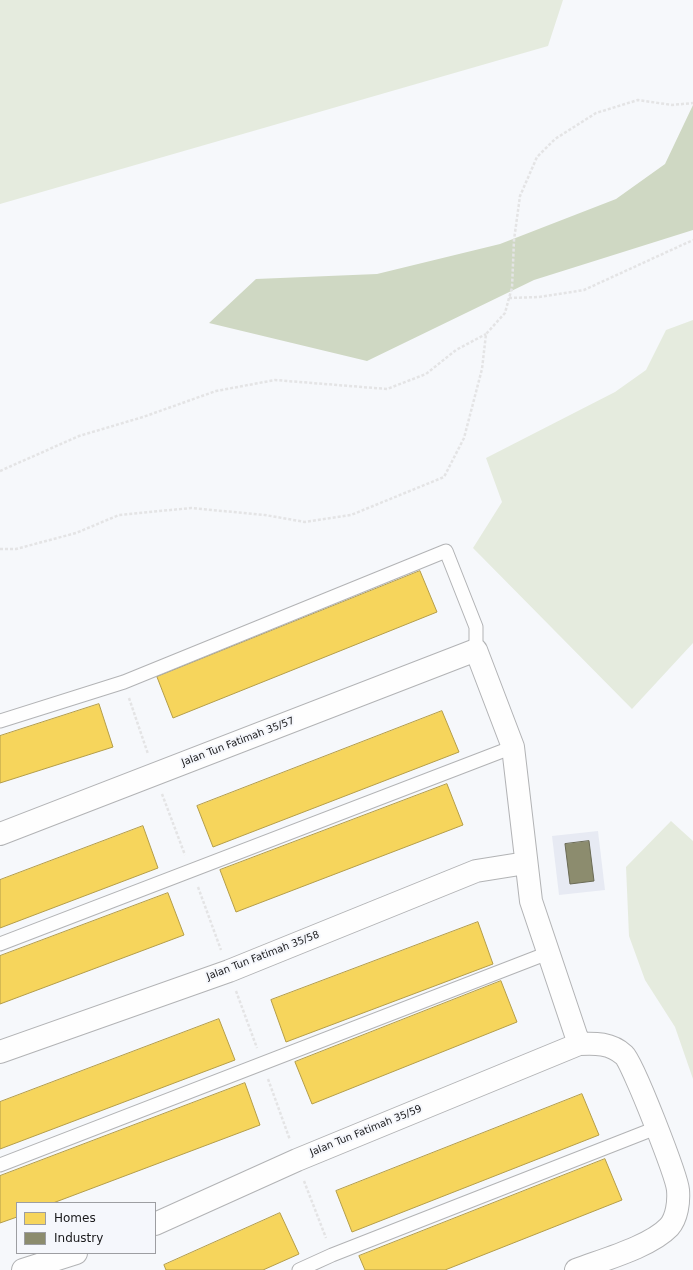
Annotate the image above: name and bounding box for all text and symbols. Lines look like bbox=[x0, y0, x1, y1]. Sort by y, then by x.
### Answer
street label: Jalan Tun Fatimah 35/57 bbox=[180, 715, 296, 769]
street label: Jalan Tun Fatimah 35/58 bbox=[205, 929, 321, 983]
street label: Jalan Tun Fatimah 35/59 bbox=[308, 1103, 424, 1159]
legend bbox=[16, 1202, 156, 1254]
text: Homes bbox=[54, 1211, 96, 1225]
text: Industry bbox=[54, 1231, 103, 1245]

